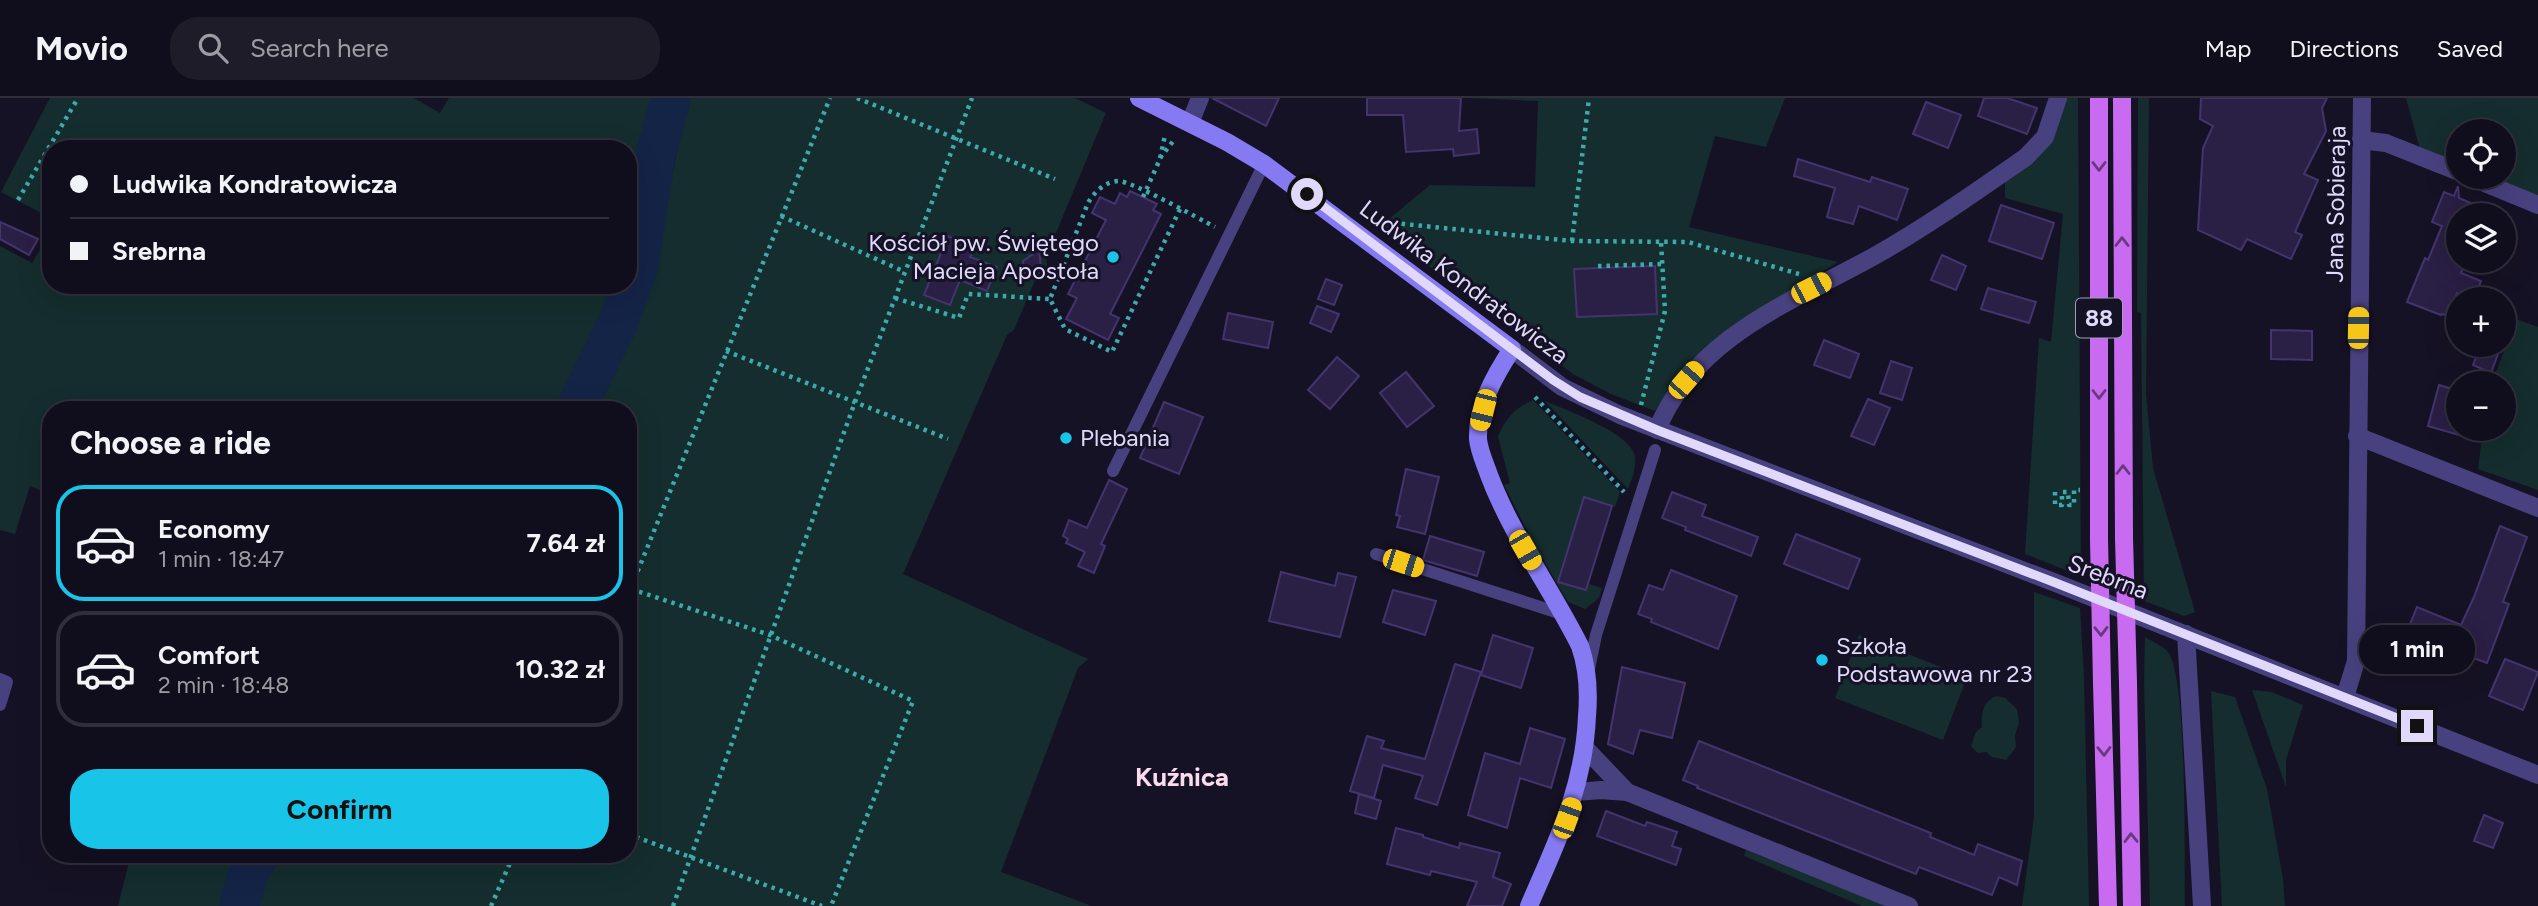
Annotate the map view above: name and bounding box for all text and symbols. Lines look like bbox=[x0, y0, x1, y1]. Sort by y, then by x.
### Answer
search box bbox=[170, 17, 660, 80]
text: Movio bbox=[35, 29, 128, 68]
icon: search bbox=[194, 29, 232, 67]
text: Search here bbox=[250, 32, 389, 64]
text: Map bbox=[2205, 34, 2251, 63]
text: Directions bbox=[2289, 34, 2399, 63]
text: Saved bbox=[2437, 34, 2503, 63]
map controls bbox=[2446, 119, 2516, 441]
button: locate bbox=[2446, 119, 2516, 189]
street label: Jana Sobieraja bbox=[2320, 125, 2351, 283]
one-way arrow bbox=[2091, 161, 2107, 172]
text: Ludwika Kondratowicza bbox=[112, 168, 397, 200]
route start bbox=[1291, 178, 1323, 210]
street label: Ludwika Kondratowicza bbox=[1354, 194, 1574, 370]
button: layers bbox=[2446, 203, 2516, 273]
place label: Kościół pw. Świętego Macieja Apostoła bbox=[868, 228, 1099, 285]
text: Srebrna bbox=[112, 235, 206, 267]
one-way arrow bbox=[2114, 237, 2130, 247]
marker: Kościół pw. Świętego Macieja Apostoła bbox=[1105, 249, 1121, 265]
car bbox=[1788, 269, 1835, 307]
button: + bbox=[2446, 287, 2516, 357]
road number: 88 bbox=[2076, 298, 2122, 338]
car bbox=[2348, 307, 2369, 349]
car bbox=[1665, 357, 1708, 403]
button: − bbox=[2446, 371, 2516, 441]
car bbox=[1468, 387, 1499, 433]
one-way arrow bbox=[2091, 389, 2107, 399]
place label: Plebania bbox=[1080, 423, 1170, 452]
text: Choose a ride bbox=[70, 424, 271, 462]
marker: Plebania bbox=[1058, 430, 1074, 446]
one-way arrow bbox=[2115, 464, 2131, 475]
icon: car bbox=[74, 512, 137, 575]
text: Economy bbox=[158, 513, 270, 545]
text: 7.64 zł bbox=[527, 527, 605, 559]
car bbox=[1506, 527, 1545, 573]
text: 1 min · 18:47 bbox=[158, 545, 284, 573]
car bbox=[1380, 547, 1427, 579]
street label: Srebrna bbox=[2064, 548, 2152, 605]
callout: 1 min bbox=[2359, 624, 2475, 674]
one-way arrow bbox=[2094, 626, 2109, 637]
place label: Szkoła Podstawowa nr 23 bbox=[1836, 631, 2033, 688]
text: 1 min bbox=[2390, 635, 2444, 663]
icon: car bbox=[74, 638, 137, 701]
text: Comfort bbox=[158, 639, 260, 671]
marker: Szkoła Podstawowa nr 23 bbox=[1814, 652, 1830, 668]
text: 10.32 zł bbox=[515, 653, 605, 685]
text: 2 min · 18:48 bbox=[158, 671, 289, 699]
route end bbox=[2401, 710, 2433, 742]
one-way arrow bbox=[2096, 747, 2112, 757]
district label: Kuźnica bbox=[1135, 761, 1229, 793]
button: Confirm bbox=[70, 769, 609, 849]
car bbox=[1550, 795, 1585, 841]
one-way arrow bbox=[2123, 832, 2139, 843]

